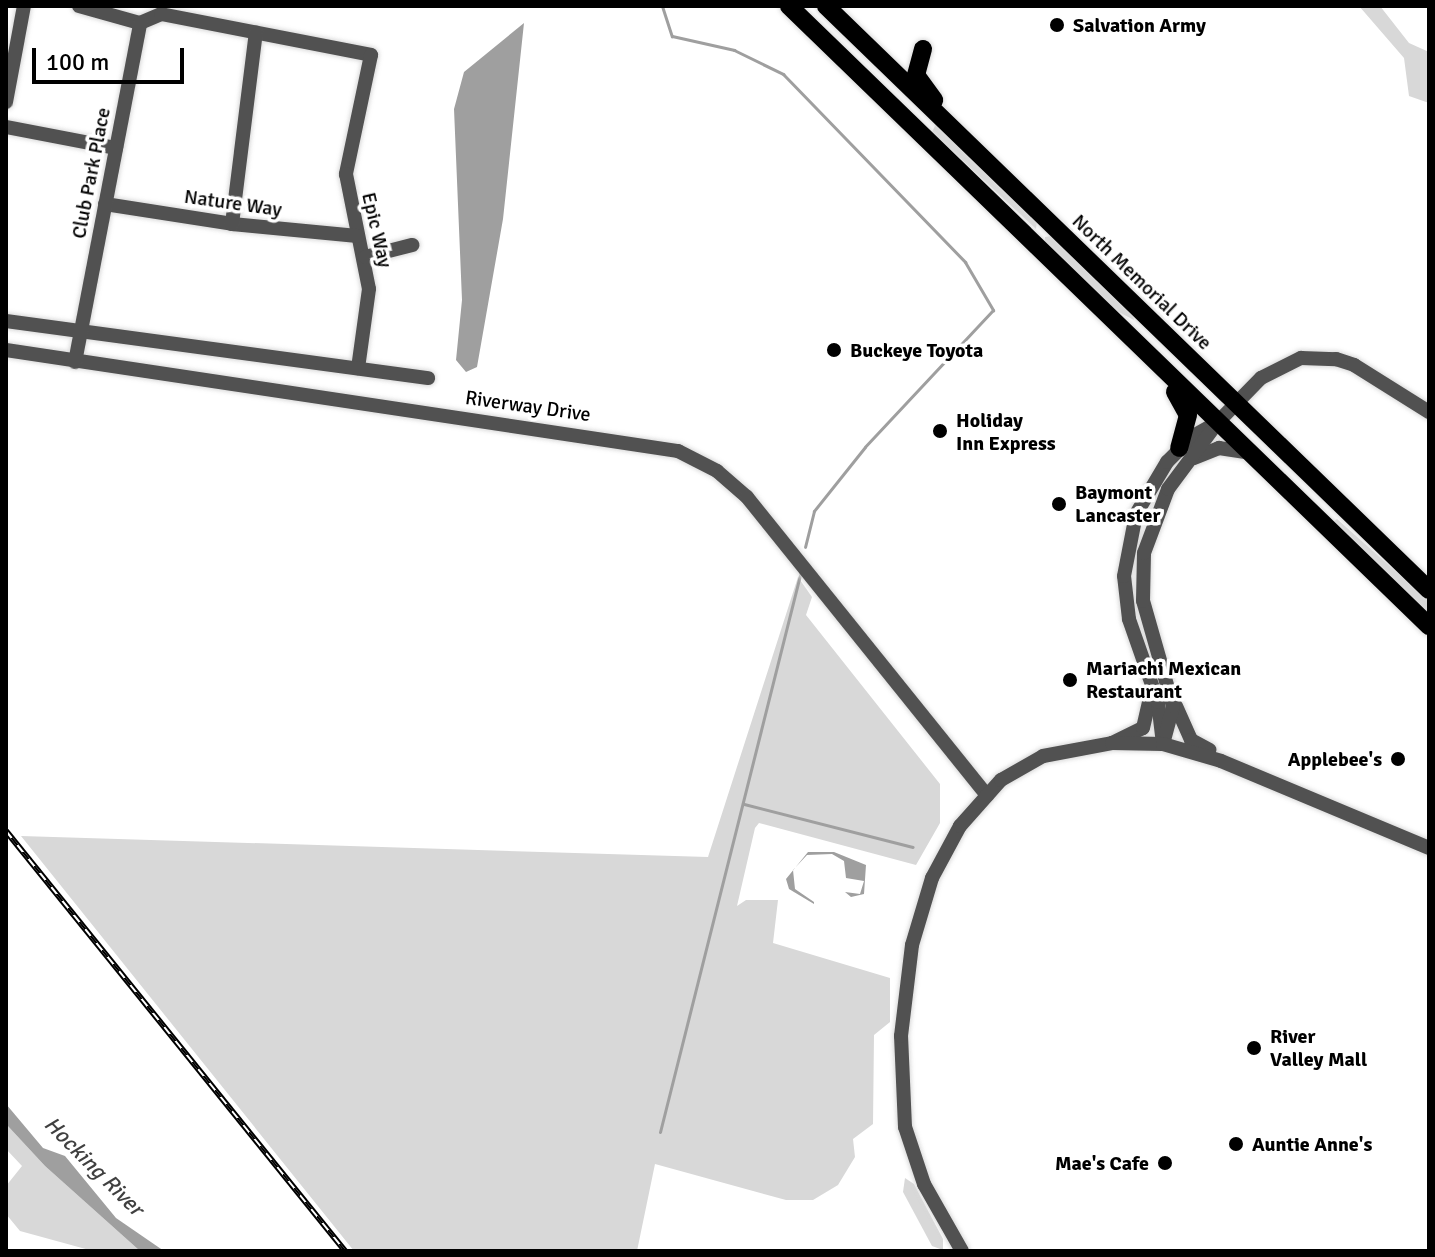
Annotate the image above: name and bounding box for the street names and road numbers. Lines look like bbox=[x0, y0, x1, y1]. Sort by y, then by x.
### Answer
street label: Club Park Place bbox=[67, 105, 115, 241]
street label: Nature Way bbox=[183, 184, 283, 222]
street label: Epic Way bbox=[357, 190, 397, 270]
street label: North Memorial Drive bbox=[1067, 209, 1217, 355]
street label: Riverway Drive bbox=[464, 385, 592, 427]

